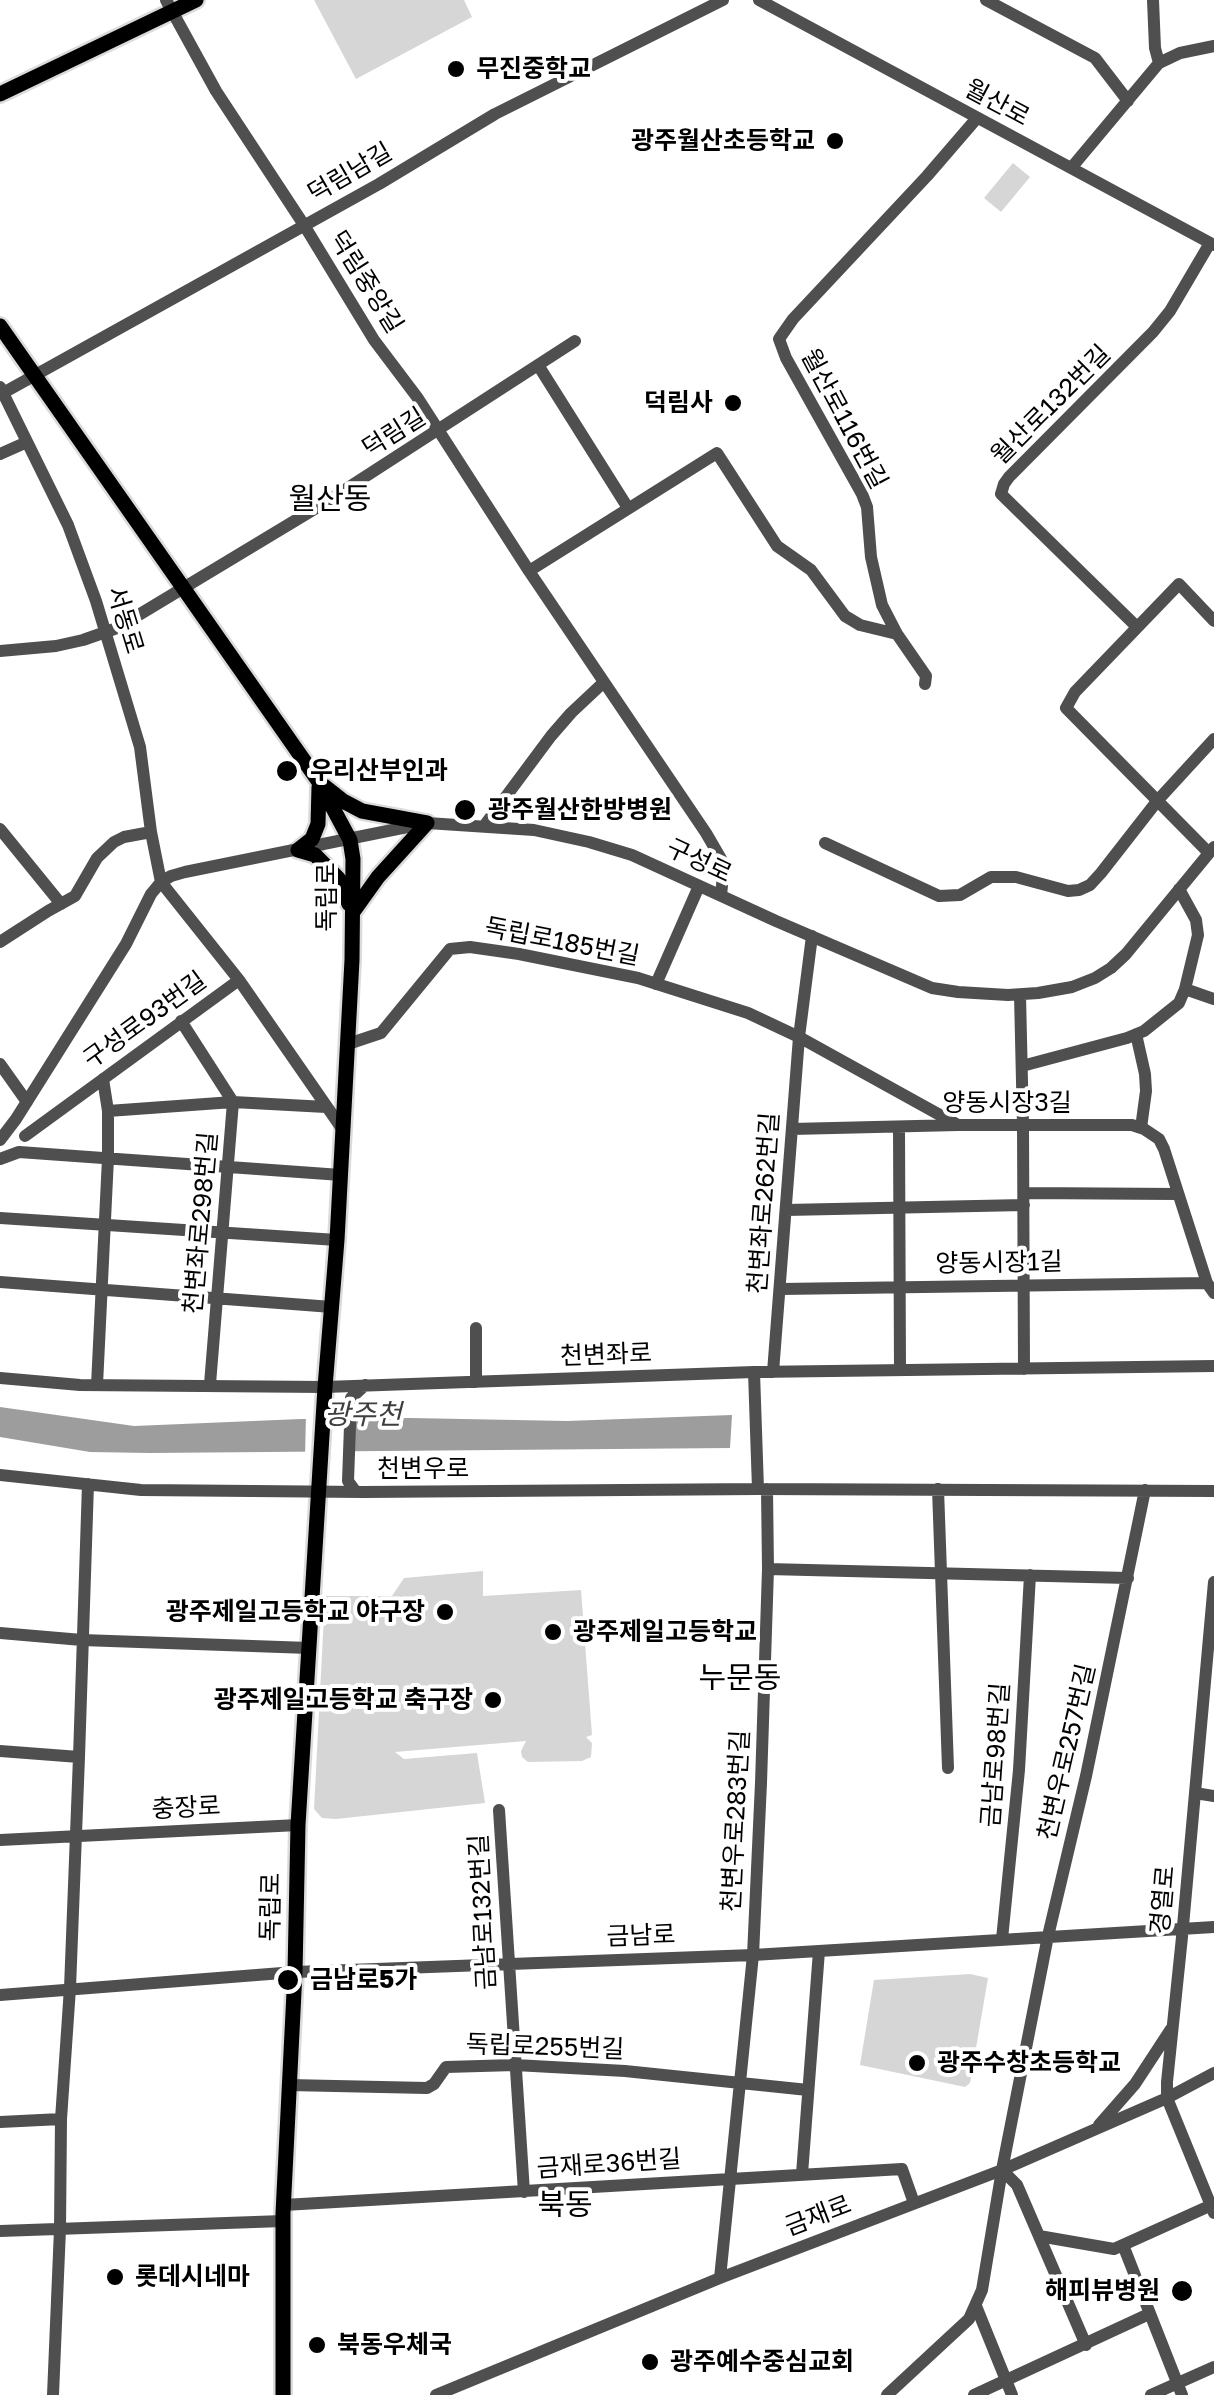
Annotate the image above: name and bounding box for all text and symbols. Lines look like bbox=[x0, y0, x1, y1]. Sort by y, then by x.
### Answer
place label: 무진중학교 bbox=[476, 54, 591, 84]
marker: 무진중학교 bbox=[445, 58, 467, 80]
street label: 월산로 bbox=[959, 74, 1035, 132]
place label: 광주월산초등학교 bbox=[631, 126, 815, 156]
marker: 광주월산초등학교 bbox=[824, 130, 846, 152]
street label: 덕림남길 bbox=[303, 137, 397, 209]
street label: 덕림중앙길 bbox=[323, 225, 409, 339]
street label: 월산로132번길 bbox=[985, 339, 1117, 471]
street label: 월산로116번길 bbox=[795, 344, 893, 494]
place label: 덕림사 bbox=[644, 388, 713, 418]
marker: 덕림사 bbox=[722, 392, 744, 414]
street label: 덕림길 bbox=[357, 402, 431, 464]
district label: 월산동 bbox=[289, 481, 371, 517]
street label: 서동로 bbox=[101, 583, 149, 657]
place label: 우리산부인과 bbox=[310, 756, 448, 786]
marker: 우리산부인과 bbox=[274, 758, 300, 784]
place label: 광주월산한방병원 bbox=[488, 795, 672, 825]
marker: 광주월산한방병원 bbox=[452, 797, 478, 823]
street label: 구성로 bbox=[661, 833, 737, 889]
street label: 독립로 bbox=[312, 863, 342, 931]
street label: 독립로185번길 bbox=[482, 912, 642, 972]
street label: 구성로93번길 bbox=[78, 965, 212, 1075]
street label: 양동시장3길 bbox=[942, 1088, 1072, 1118]
street label: 천변좌로262번길 bbox=[743, 1111, 785, 1295]
street label: 천변좌로298번길 bbox=[178, 1131, 224, 1315]
street label: 양동시장1길 bbox=[935, 1247, 1063, 1279]
street label: 천변좌로 bbox=[560, 1338, 652, 1372]
water label: 광주천 bbox=[324, 1398, 402, 1432]
street label: 천변우로 bbox=[377, 1454, 469, 1484]
place label: 광주제일고등학교 야구장 bbox=[166, 1597, 425, 1627]
marker: 광주제일고등학교 야구장 bbox=[434, 1601, 456, 1623]
place label: 광주제일고등학교 bbox=[573, 1617, 757, 1647]
marker: 광주제일고등학교 bbox=[542, 1621, 564, 1643]
district label: 누문동 bbox=[699, 1660, 781, 1696]
street label: 천변우로257번길 bbox=[1032, 1661, 1102, 1843]
street label: 금남로98번길 bbox=[976, 1681, 1016, 1829]
place label: 광주제일고등학교 축구장 bbox=[214, 1685, 473, 1715]
marker: 광주제일고등학교 축구장 bbox=[482, 1689, 504, 1711]
street label: 천변우로283번길 bbox=[716, 1729, 756, 1913]
street label: 충장로 bbox=[151, 1791, 221, 1825]
street label: 금남로132번길 bbox=[464, 1833, 502, 1991]
street label: 경열로 bbox=[1145, 1864, 1181, 1936]
street label: 독립로 bbox=[255, 1872, 287, 1942]
street label: 금남로 bbox=[606, 1920, 676, 1952]
place label: 금남로5가 bbox=[310, 1965, 417, 1995]
marker: 금남로5가 bbox=[275, 1967, 301, 1993]
street label: 독립로255번길 bbox=[465, 2029, 625, 2065]
place label: 광주수창초등학교 bbox=[937, 2048, 1121, 2078]
marker: 광주수창초등학교 bbox=[906, 2052, 928, 2074]
street label: 금재로36번길 bbox=[536, 2144, 682, 2184]
district label: 북동 bbox=[537, 2187, 593, 2223]
street label: 금재로 bbox=[780, 2190, 856, 2242]
place label: 롯데시네마 bbox=[135, 2262, 250, 2292]
marker: 롯데시네마 bbox=[104, 2266, 126, 2288]
place label: 해피뷰병원 bbox=[1045, 2276, 1160, 2306]
marker: 해피뷰병원 bbox=[1169, 2278, 1195, 2304]
place label: 북동우체국 bbox=[337, 2330, 452, 2360]
marker: 북동우체국 bbox=[306, 2334, 328, 2356]
place label: 광주예수중심교회 bbox=[670, 2347, 854, 2377]
marker: 광주예수중심교회 bbox=[639, 2351, 661, 2373]

